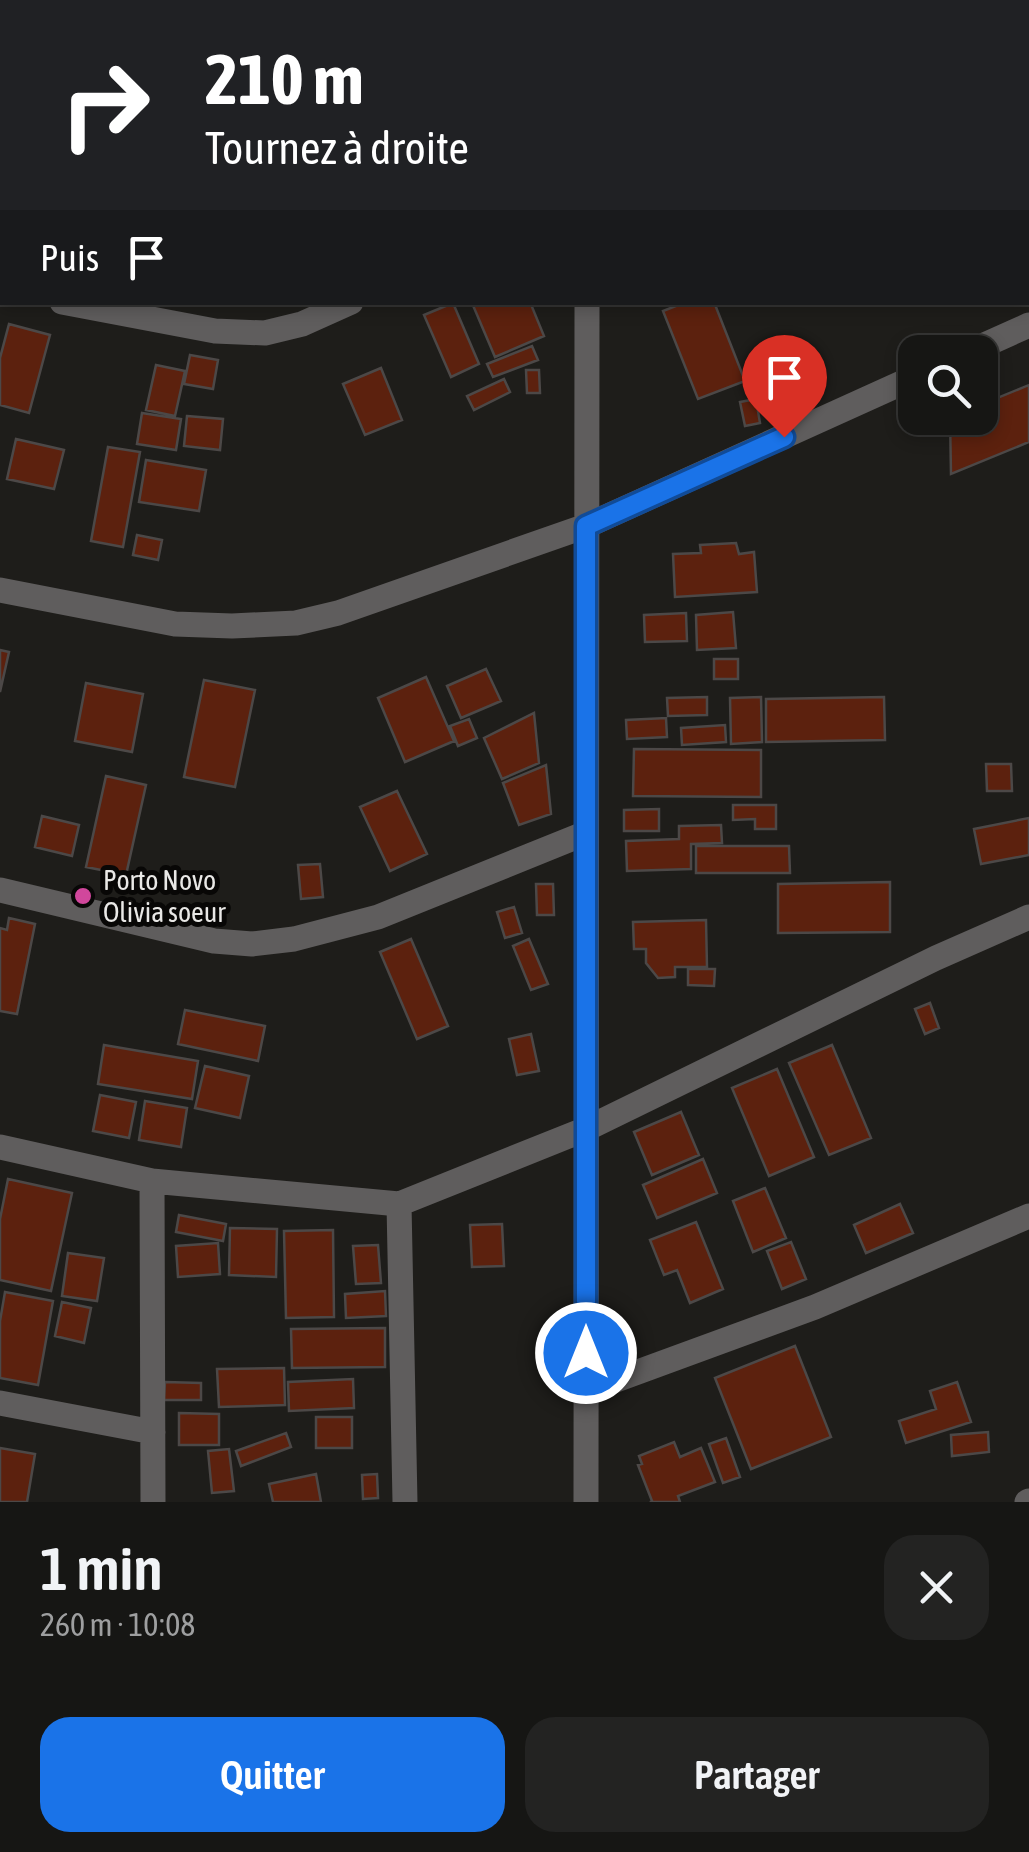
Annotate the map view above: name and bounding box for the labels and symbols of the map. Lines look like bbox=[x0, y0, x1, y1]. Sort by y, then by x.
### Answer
pin bbox=[742, 335, 827, 438]
place label: Porto Novo Olivia soeur bbox=[103, 864, 226, 928]
marker: Porto Novo Olivia soeur bbox=[72, 885, 94, 907]
position arrow bbox=[534, 1301, 638, 1405]

